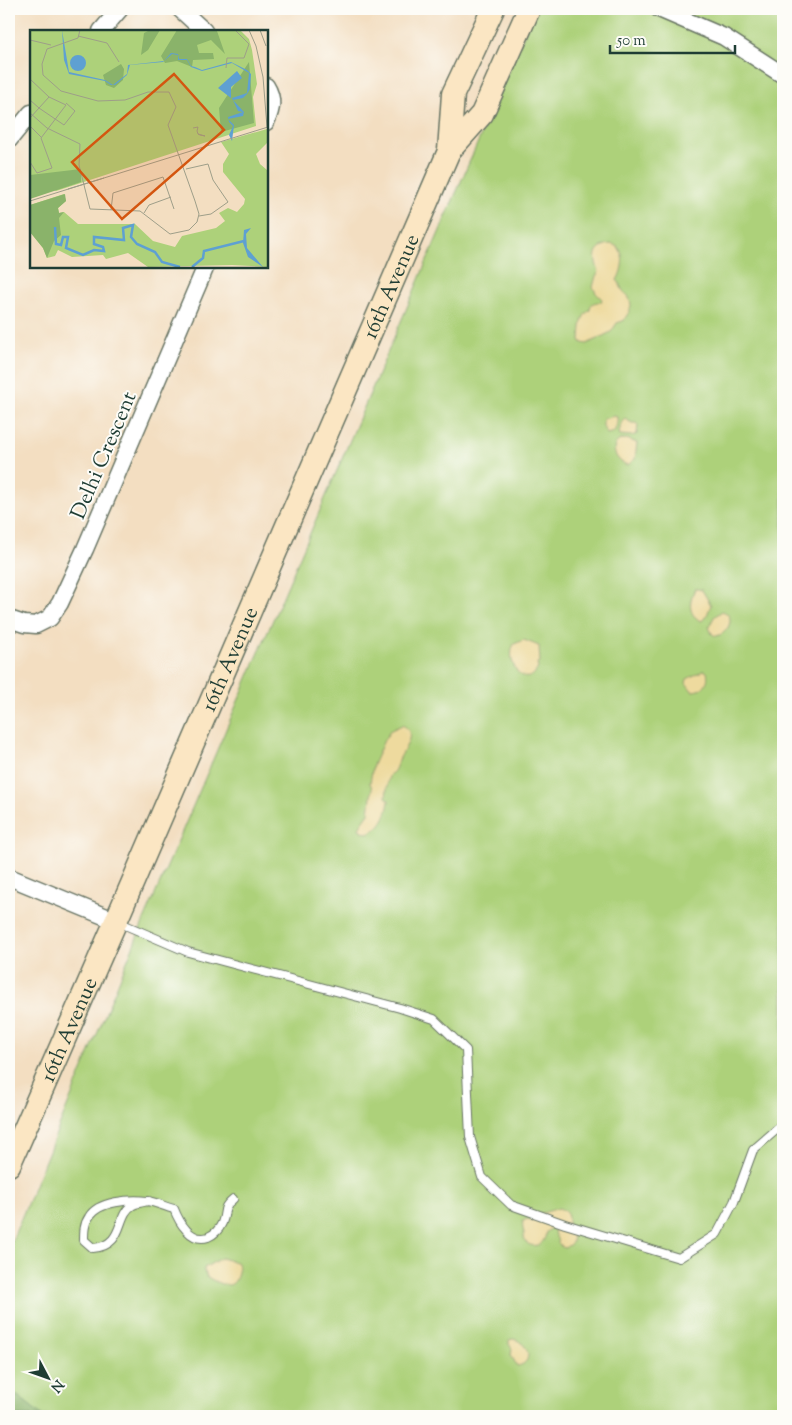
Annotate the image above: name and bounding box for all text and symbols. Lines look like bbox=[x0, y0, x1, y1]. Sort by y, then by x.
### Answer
scale bar bbox=[610, 22, 734, 54]
inset map bbox=[30, 30, 268, 268]
text: 50 m bbox=[616, 31, 646, 52]
street label: 16th Avenue bbox=[356, 230, 428, 344]
street label: Delhi Crescent bbox=[64, 387, 145, 524]
street label: 16th Avenue bbox=[195, 602, 267, 717]
street label: 16th Avenue bbox=[34, 973, 106, 1087]
north arrow bbox=[22, 1352, 72, 1402]
text: N bbox=[45, 1374, 68, 1396]

